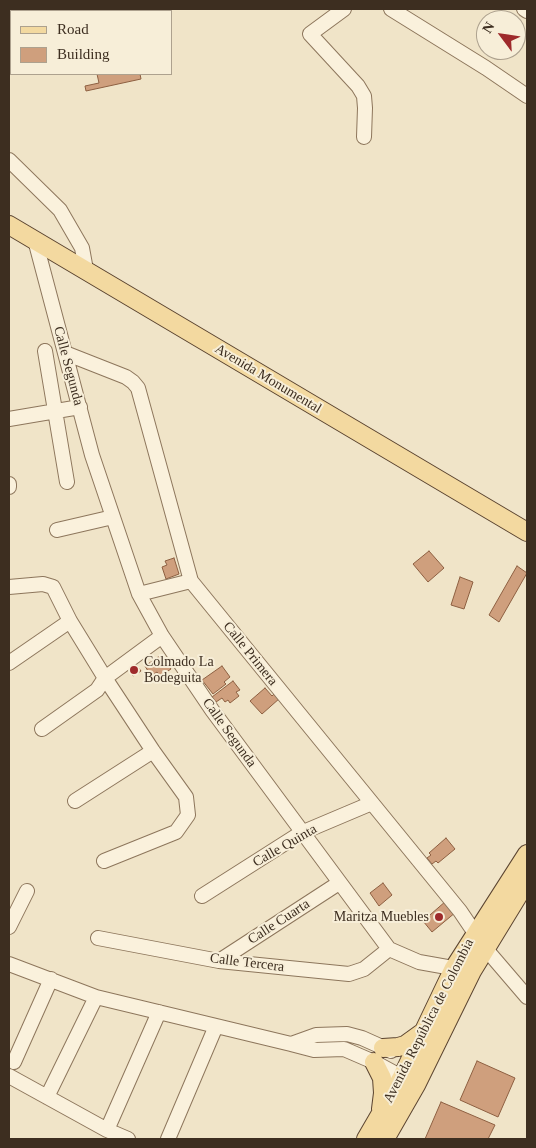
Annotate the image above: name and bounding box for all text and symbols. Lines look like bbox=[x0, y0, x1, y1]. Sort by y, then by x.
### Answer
legend bbox=[10, 10, 172, 75]
north arrow bbox=[476, 10, 526, 60]
text: N bbox=[480, 19, 498, 36]
text: Road bbox=[57, 21, 89, 37]
text: Building bbox=[57, 46, 110, 62]
street label: Calle Segunda bbox=[49, 325, 87, 407]
street label: Avenida Monumental bbox=[212, 341, 324, 417]
street label: Calle Primera bbox=[219, 619, 281, 689]
place label: Colmado La Bodeguita bbox=[144, 654, 214, 686]
marker: Colmado La Bodeguita bbox=[128, 664, 140, 676]
street label: Calle Segunda bbox=[198, 695, 260, 771]
street label: Calle Quinta bbox=[250, 821, 320, 871]
street label: Calle Cuarta bbox=[245, 896, 313, 948]
place label: Maritza Muebles bbox=[334, 909, 429, 925]
marker: Maritza Muebles bbox=[433, 911, 445, 923]
street label: Avenida República de Colombia bbox=[380, 936, 478, 1106]
street label: Calle Tercera bbox=[209, 950, 285, 976]

